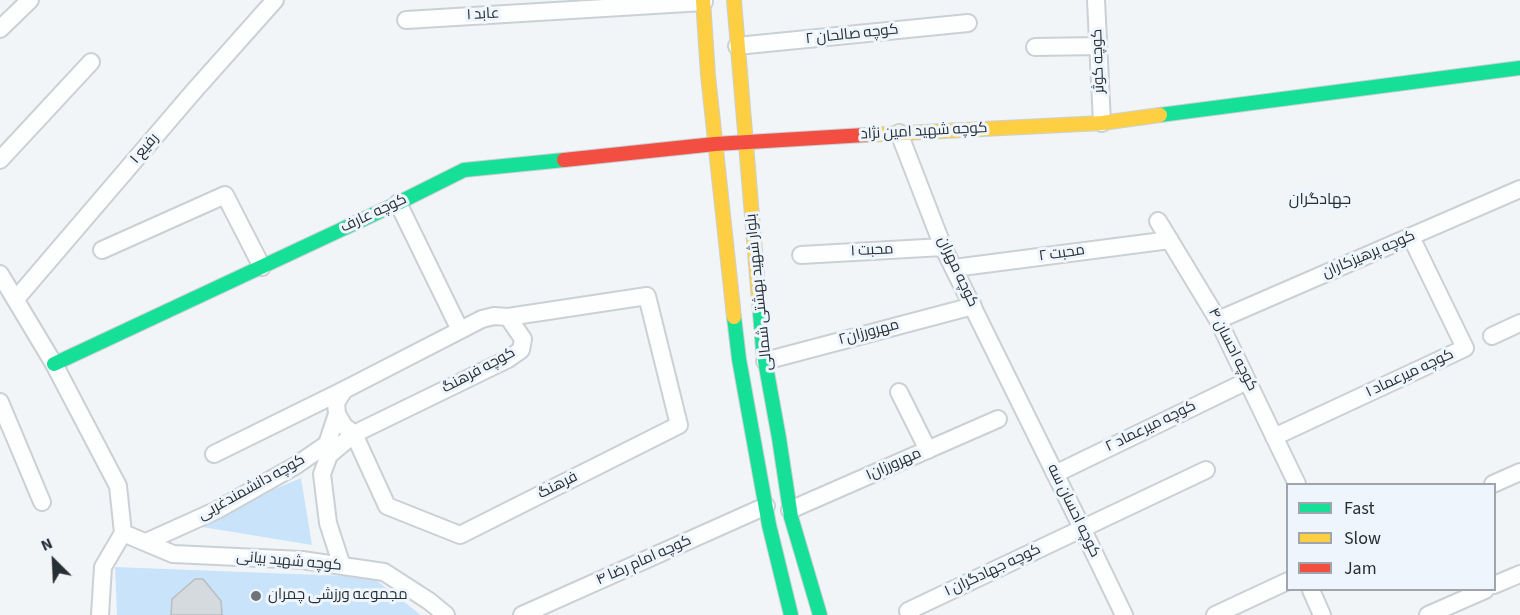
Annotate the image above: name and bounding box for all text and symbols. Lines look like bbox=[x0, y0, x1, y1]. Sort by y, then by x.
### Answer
street label: عابد ۱ bbox=[466, 5, 500, 25]
street label: کوچه صالحان ۲ bbox=[805, 21, 899, 49]
street label: کوچه کوثر bbox=[1089, 28, 1109, 94]
street label: کوچه شهید امین نژاد bbox=[860, 120, 988, 144]
street label: رفیع ۱ bbox=[127, 130, 163, 168]
district label: جهادگران bbox=[1289, 190, 1351, 210]
street label: کوچه عارف bbox=[338, 191, 410, 237]
street label: بلوار شهید بهشتی شمالی bbox=[743, 213, 777, 371]
street label: کوچه پرهیزکاران bbox=[1320, 227, 1418, 283]
street label: کوچه مهران bbox=[933, 234, 981, 310]
street label: محبت ۱ bbox=[850, 241, 894, 261]
street label: محبت ۲ bbox=[1038, 242, 1086, 266]
street label: کوچه احسان ۴ bbox=[1203, 306, 1261, 394]
street label: مهرورزان۲ bbox=[837, 316, 901, 350]
street label: کوچه فرهنگ bbox=[439, 344, 519, 398]
street label: کوچه میرعماد ۱ bbox=[1363, 346, 1457, 402]
street label: کوچه میرعماد ۲ bbox=[1103, 397, 1199, 457]
street label: مهرورزان۱ bbox=[864, 445, 924, 485]
street label: کوچه دانشمندغربی bbox=[195, 451, 309, 525]
street label: کوچه احسان سه bbox=[1043, 461, 1103, 561]
street label: فرهنگ bbox=[535, 468, 581, 504]
legend bbox=[1286, 483, 1496, 591]
text: Fast bbox=[1344, 496, 1375, 521]
text: Slow bbox=[1344, 526, 1381, 551]
north arrow bbox=[24, 531, 84, 591]
text: N bbox=[37, 532, 56, 557]
street label: کوچه امام رضا ۴ bbox=[594, 532, 694, 590]
street label: کوچه جهادگران ۱ bbox=[942, 541, 1044, 601]
street label: کوچه شهید بیانی bbox=[235, 548, 343, 576]
text: Jam bbox=[1344, 556, 1377, 581]
place label: مجموعه ورزشی چمران bbox=[268, 587, 408, 605]
marker: مجموعه ورزشی چمران bbox=[249, 589, 263, 603]

